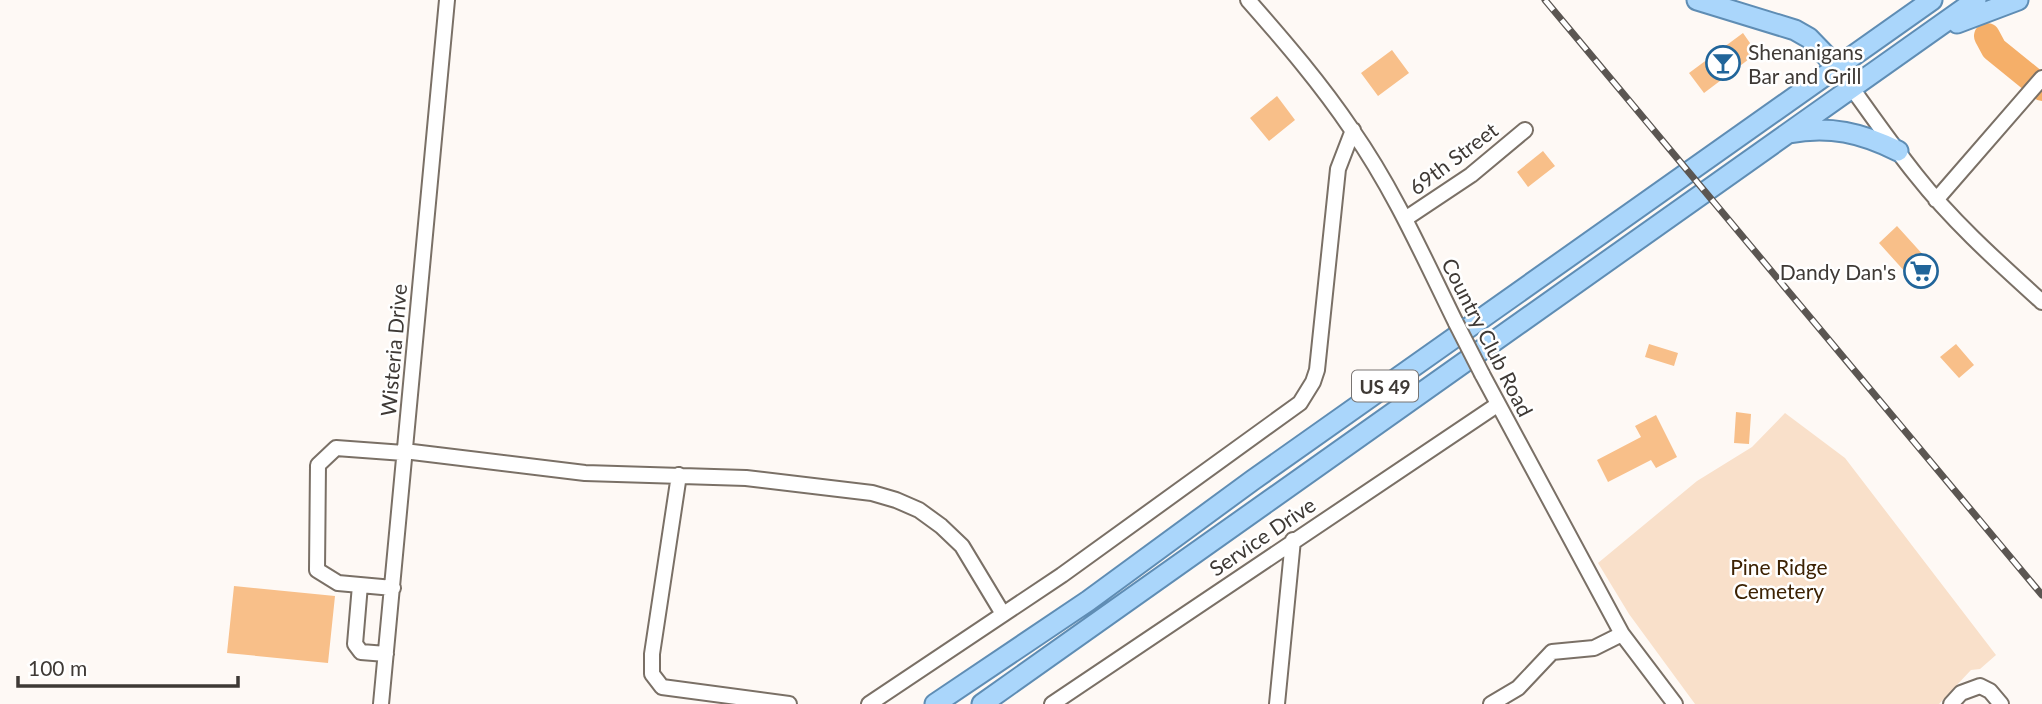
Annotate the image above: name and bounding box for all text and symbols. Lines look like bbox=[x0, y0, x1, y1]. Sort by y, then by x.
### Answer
place label: Shenanigans Bar and Grill bbox=[1748, 39, 1863, 88]
bar icon: Shenanigans Bar and Grill bbox=[1704, 44, 1742, 82]
street label: 69th Street bbox=[1404, 116, 1503, 199]
supermarket icon: Dandy Dan's bbox=[1902, 252, 1940, 290]
street label: Country Club Road bbox=[1437, 254, 1539, 420]
place label: Dandy Dan's bbox=[1780, 259, 1896, 284]
street label: Wisteria Drive bbox=[375, 283, 411, 417]
road number: US 49 bbox=[1352, 370, 1418, 402]
street label: Service Drive bbox=[1204, 491, 1320, 581]
park label: Pine Ridge Cemetery bbox=[1730, 554, 1828, 603]
scale bar bbox=[18, 644, 238, 688]
text: 100 m bbox=[28, 655, 87, 680]

